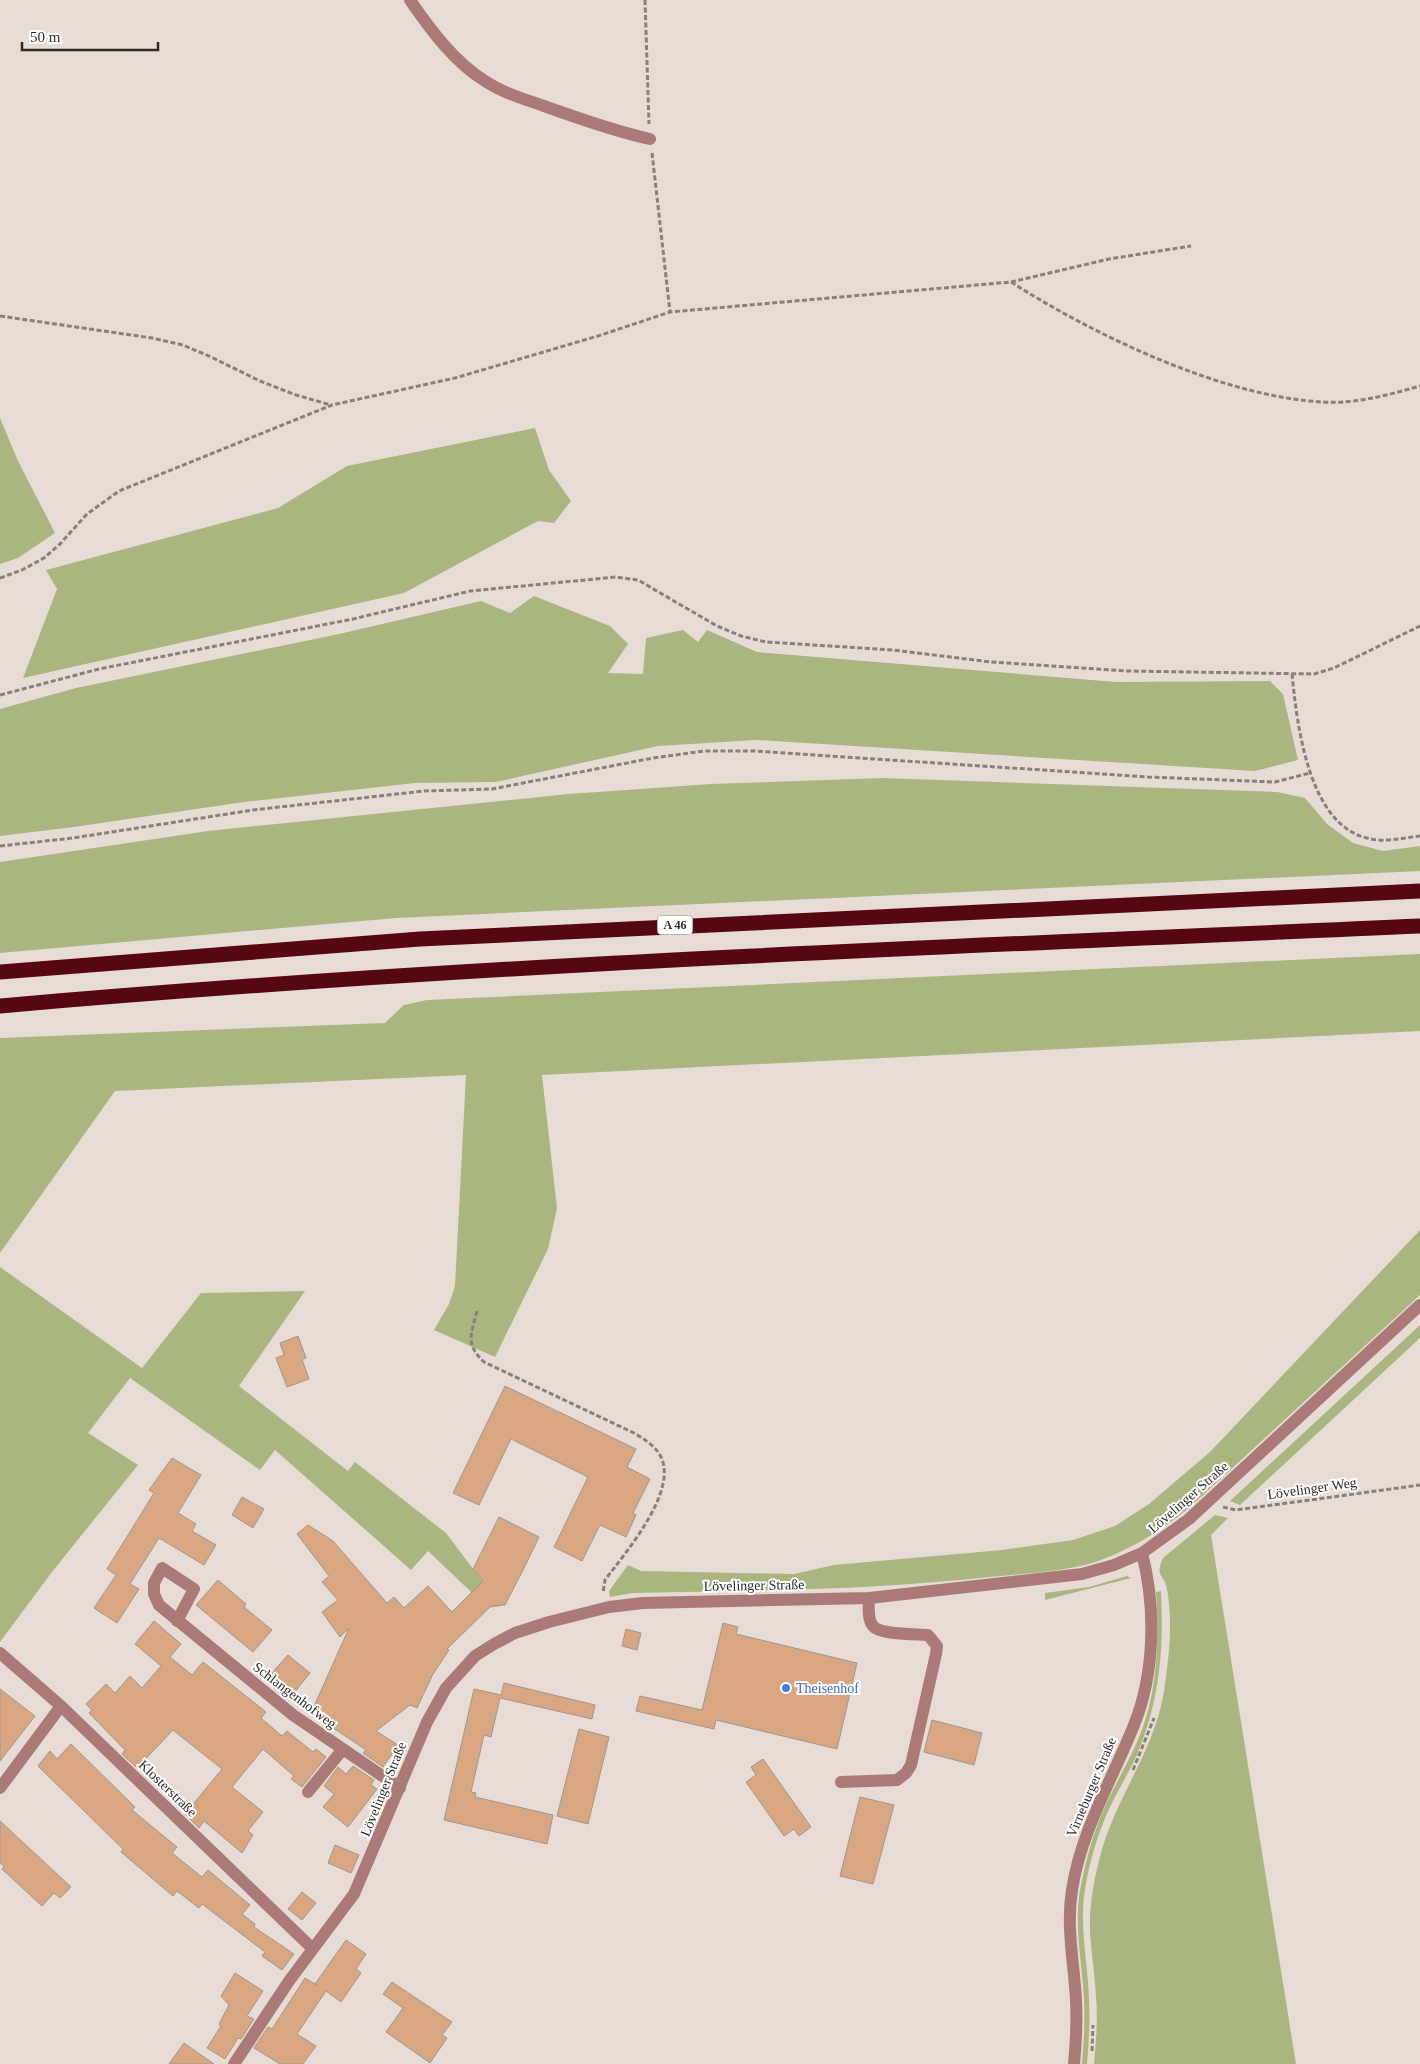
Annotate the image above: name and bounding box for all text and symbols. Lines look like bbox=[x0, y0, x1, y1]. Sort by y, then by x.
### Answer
scale bar bbox=[22, 20, 159, 52]
text: 50 m bbox=[30, 29, 61, 45]
road number: A 46 bbox=[658, 916, 692, 934]
street label: Lövelinger Straße bbox=[1145, 1459, 1231, 1536]
street label: Lövelinger Weg bbox=[1266, 1475, 1358, 1502]
street label: Lövelinger Straße bbox=[704, 1577, 804, 1594]
street label: Schlangenhofweg bbox=[250, 1659, 339, 1732]
place label: Theisenhof bbox=[796, 1681, 859, 1696]
marker: Theisenhof bbox=[780, 1682, 792, 1694]
street label: Virneburger Straße bbox=[1064, 1735, 1119, 1839]
street label: Lövelinger Straße bbox=[358, 1740, 409, 1839]
street label: Klosterstraße bbox=[136, 1757, 200, 1820]

